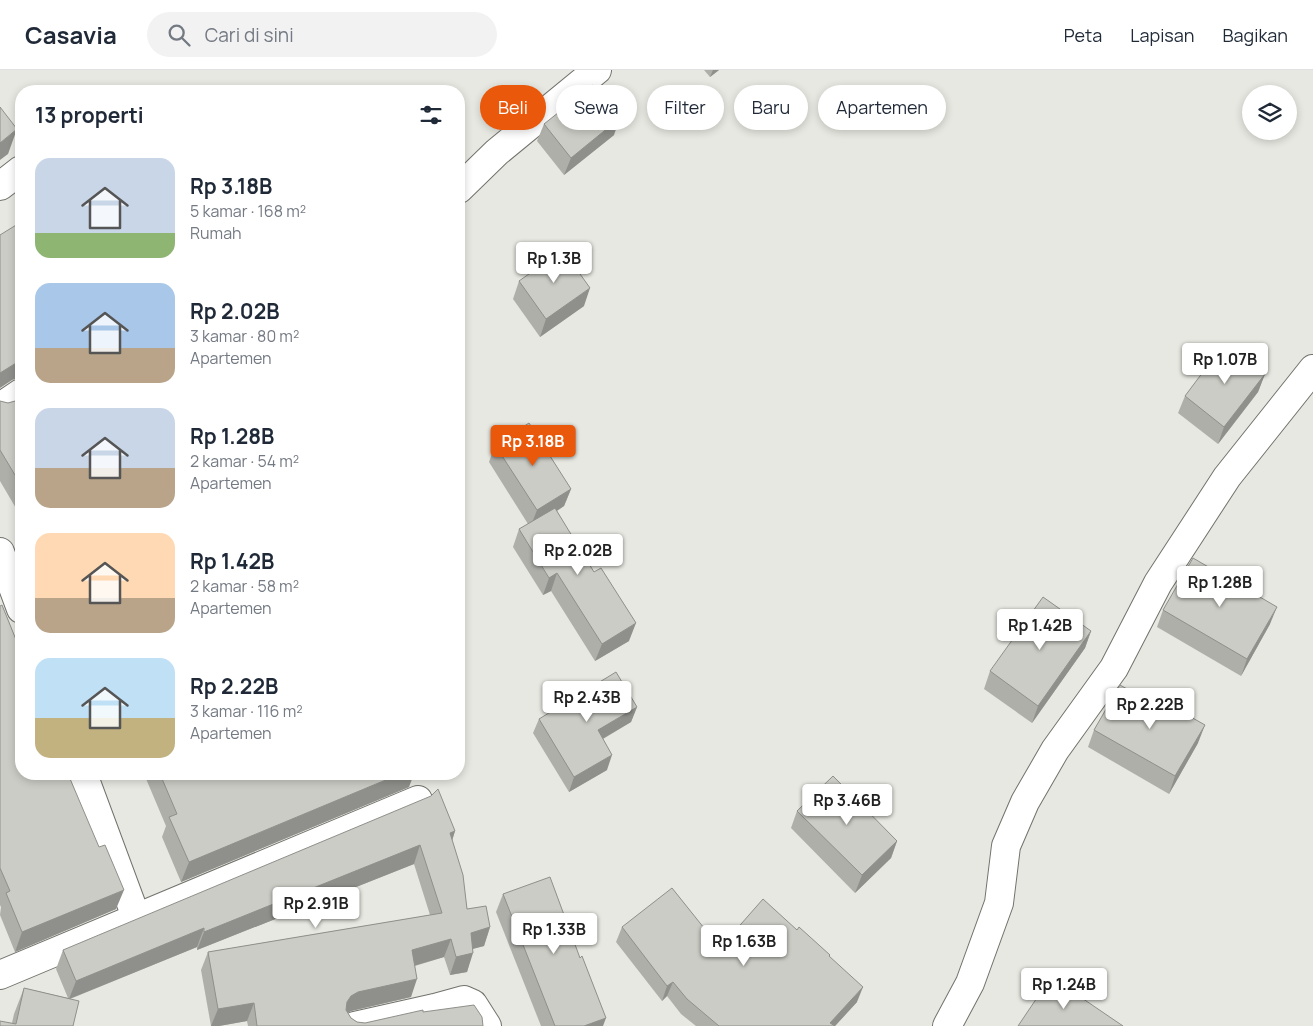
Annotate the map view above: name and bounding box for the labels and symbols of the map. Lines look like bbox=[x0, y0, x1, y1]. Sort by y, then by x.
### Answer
pin: Rp 1.3B bbox=[508, 242, 600, 284]
pin: Rp 1.07B bbox=[1173, 342, 1277, 385]
pin: Rp 3.18B bbox=[481, 424, 585, 467]
pin: Rp 2.02B bbox=[526, 534, 630, 576]
pin: Rp 1.28B bbox=[1168, 566, 1272, 608]
pin: Rp 1.42B bbox=[988, 608, 1092, 651]
pin: Rp 2.43B bbox=[535, 680, 639, 723]
pin: Rp 2.22B bbox=[1098, 688, 1202, 730]
pin: Rp 3.46B bbox=[795, 784, 899, 826]
pin: Rp 2.91B bbox=[264, 886, 368, 929]
pin: Rp 1.33B bbox=[502, 912, 606, 955]
pin: Rp 1.63B bbox=[692, 924, 796, 967]
pin: Rp 1.24B bbox=[1012, 968, 1116, 1010]

